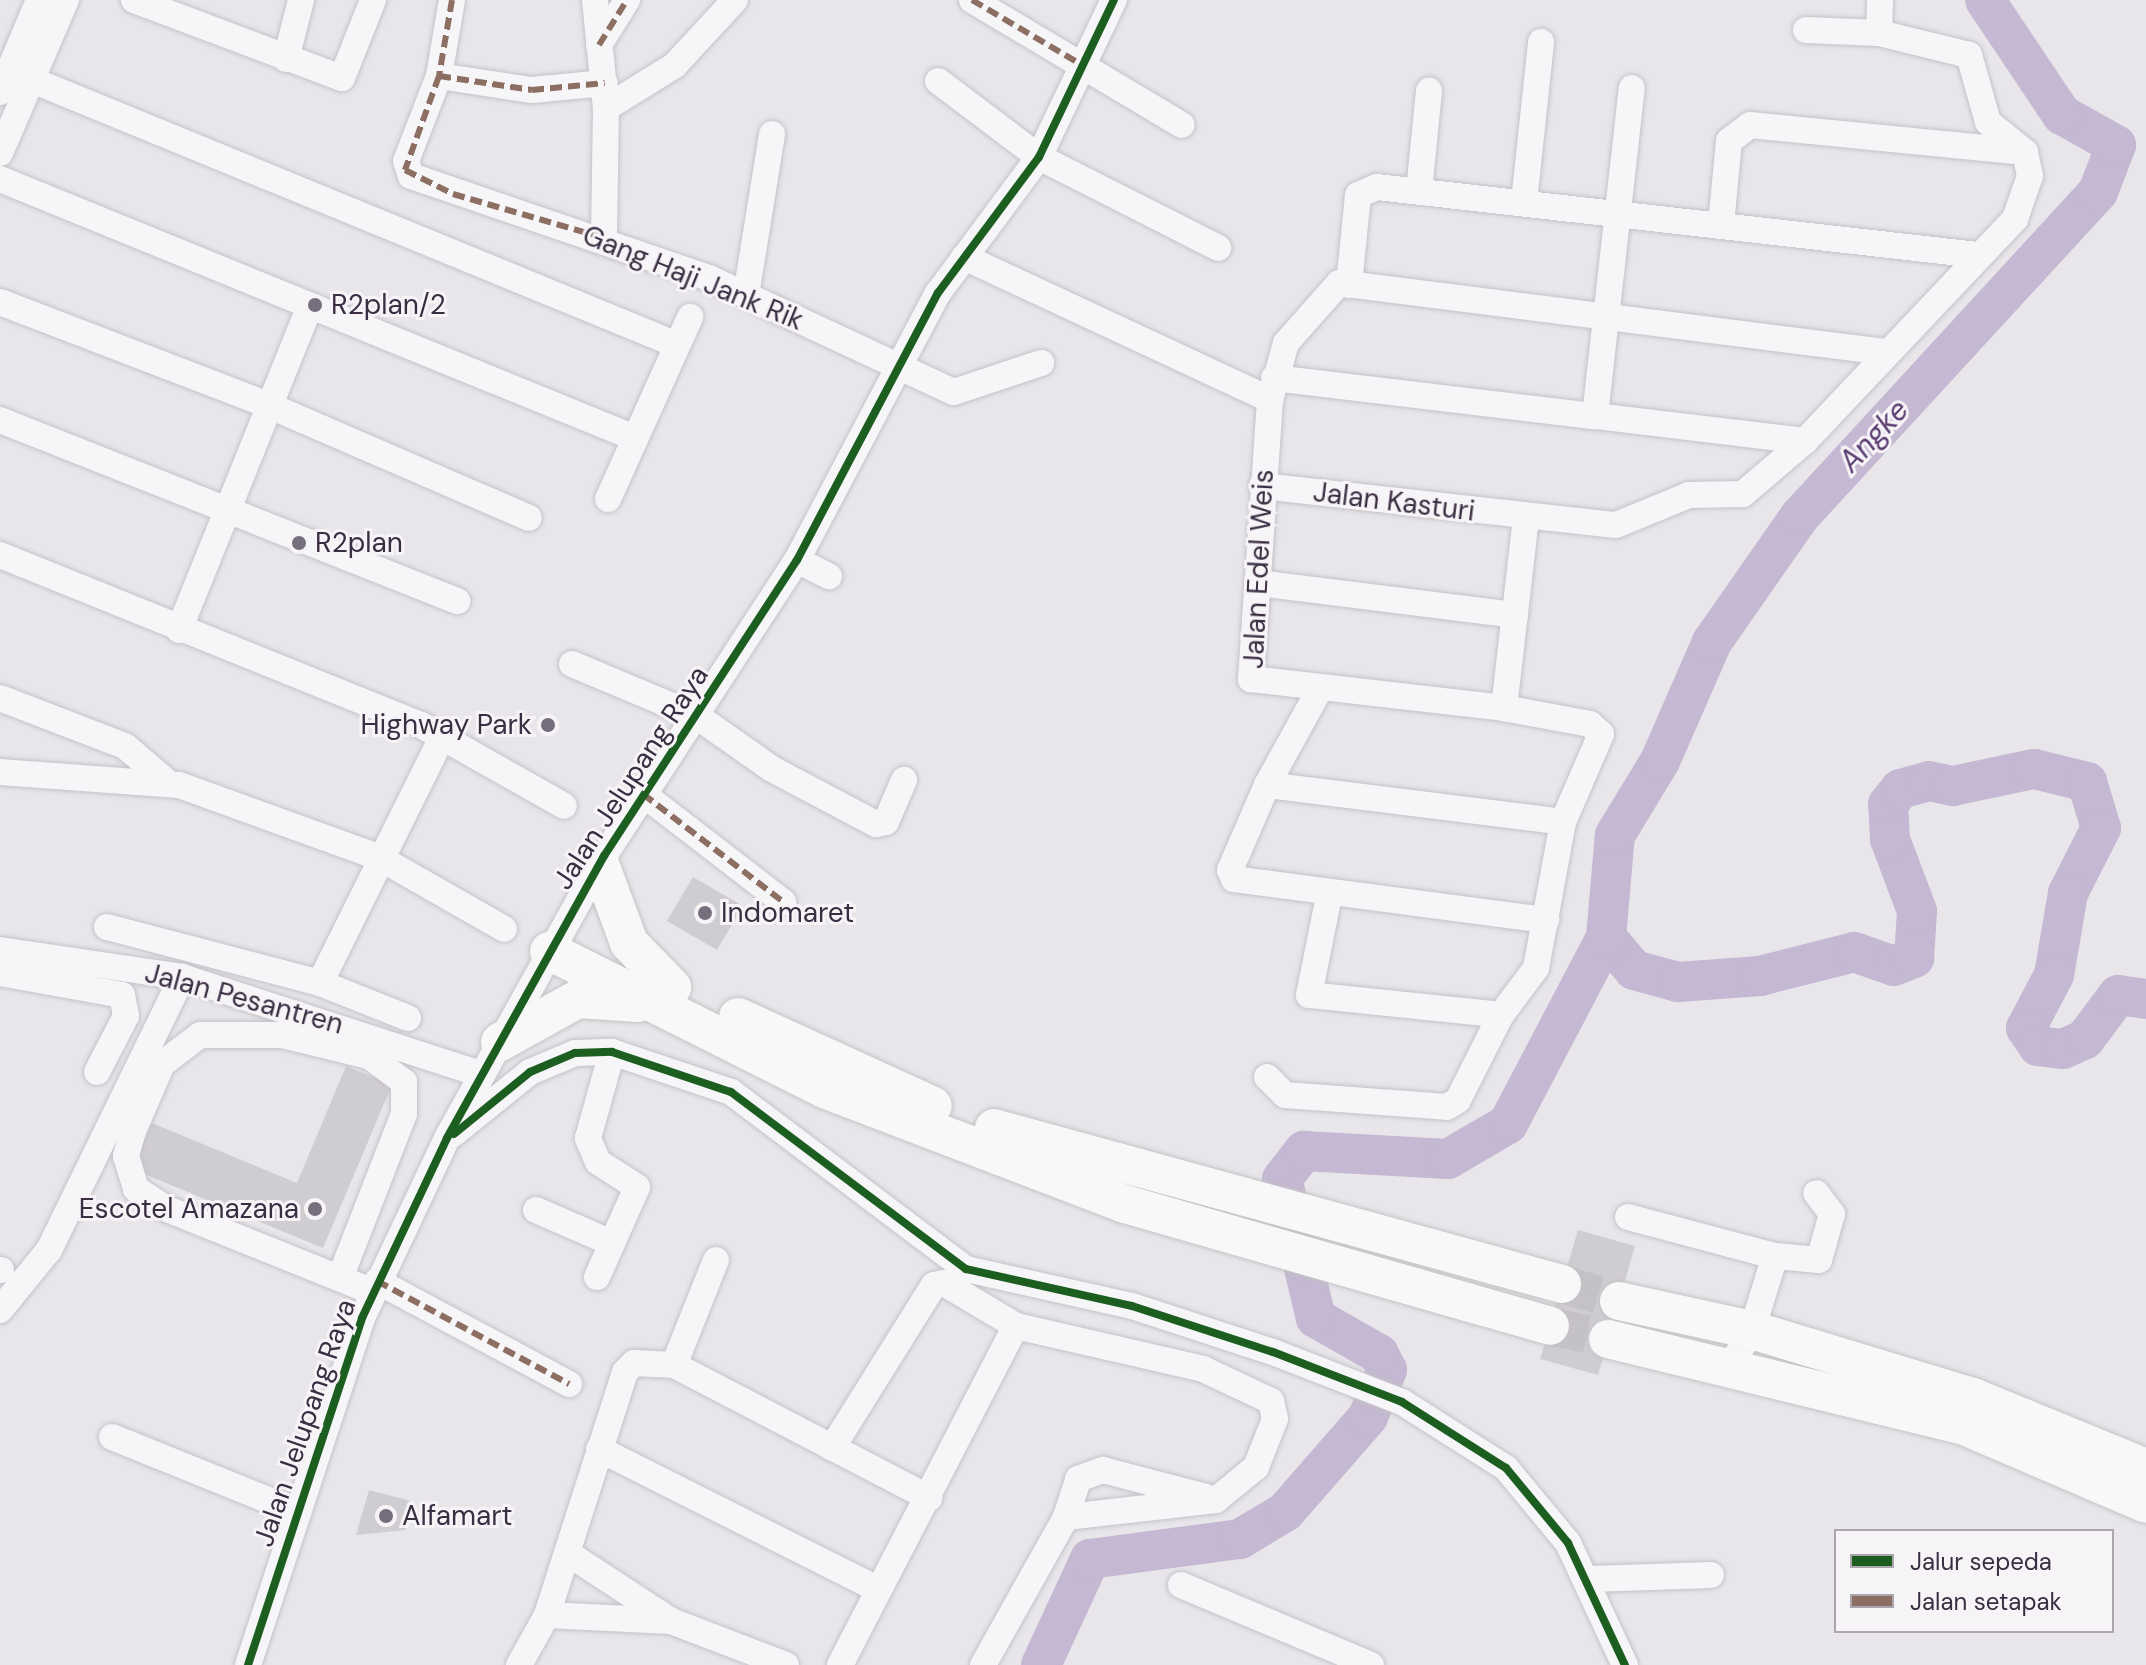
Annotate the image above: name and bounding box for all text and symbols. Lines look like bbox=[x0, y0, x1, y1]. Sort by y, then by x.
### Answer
street label: Gang Haji Jank Rik bbox=[578, 218, 808, 338]
place label: R2plan/2 bbox=[331, 288, 446, 322]
marker: R2plan/2 bbox=[306, 296, 324, 314]
water label: Angke bbox=[1832, 392, 1916, 480]
street label: Jalan Edel Weis bbox=[1237, 468, 1281, 670]
street label: Jalan Kasturi bbox=[1311, 475, 1477, 529]
place label: R2plan bbox=[315, 526, 403, 560]
marker: R2plan bbox=[290, 534, 308, 552]
street label: Jalan Jelupang Raya bbox=[546, 660, 716, 896]
place label: Highway Park bbox=[361, 708, 532, 742]
marker: Highway Park bbox=[539, 716, 557, 734]
place label: Indomaret bbox=[721, 896, 854, 930]
marker: Indomaret bbox=[696, 904, 714, 922]
street label: Jalan Pesantren bbox=[141, 956, 347, 1042]
place label: Escotel Amazana bbox=[79, 1192, 299, 1226]
marker: Escotel Amazana bbox=[306, 1200, 324, 1218]
street label: Jalan Jelupang Raya bbox=[247, 1295, 363, 1551]
place label: Alfamart bbox=[402, 1499, 513, 1533]
marker: Alfamart bbox=[377, 1507, 395, 1525]
legend bbox=[1834, 1529, 2114, 1633]
text: Jalur sepeda bbox=[1910, 1546, 2052, 1577]
text: Jalan setapak bbox=[1910, 1586, 2062, 1617]

